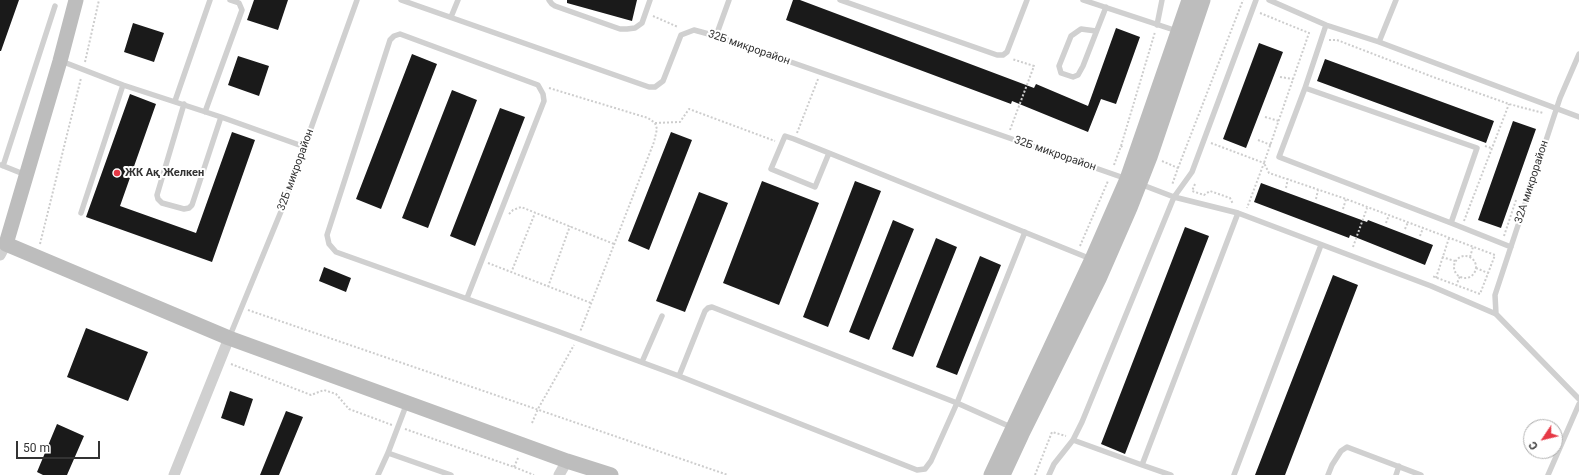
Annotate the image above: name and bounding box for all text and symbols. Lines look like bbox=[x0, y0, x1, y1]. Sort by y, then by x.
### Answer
street label: 32Б микрорайон bbox=[706, 28, 792, 68]
street label: 32Б микрорайон bbox=[275, 127, 317, 213]
street label: 32Б микрорайон bbox=[1012, 134, 1098, 174]
street label: 32А микрорайон bbox=[1512, 139, 1552, 225]
place label: ЖК Ақ Желкен bbox=[125, 166, 204, 180]
marker: ЖК Ақ Желкен bbox=[112, 168, 122, 178]
north arrow bbox=[1523, 419, 1563, 459]
scale bar bbox=[18, 433, 102, 459]
text: С bbox=[1526, 439, 1541, 452]
text: 50 m bbox=[23, 441, 50, 455]

